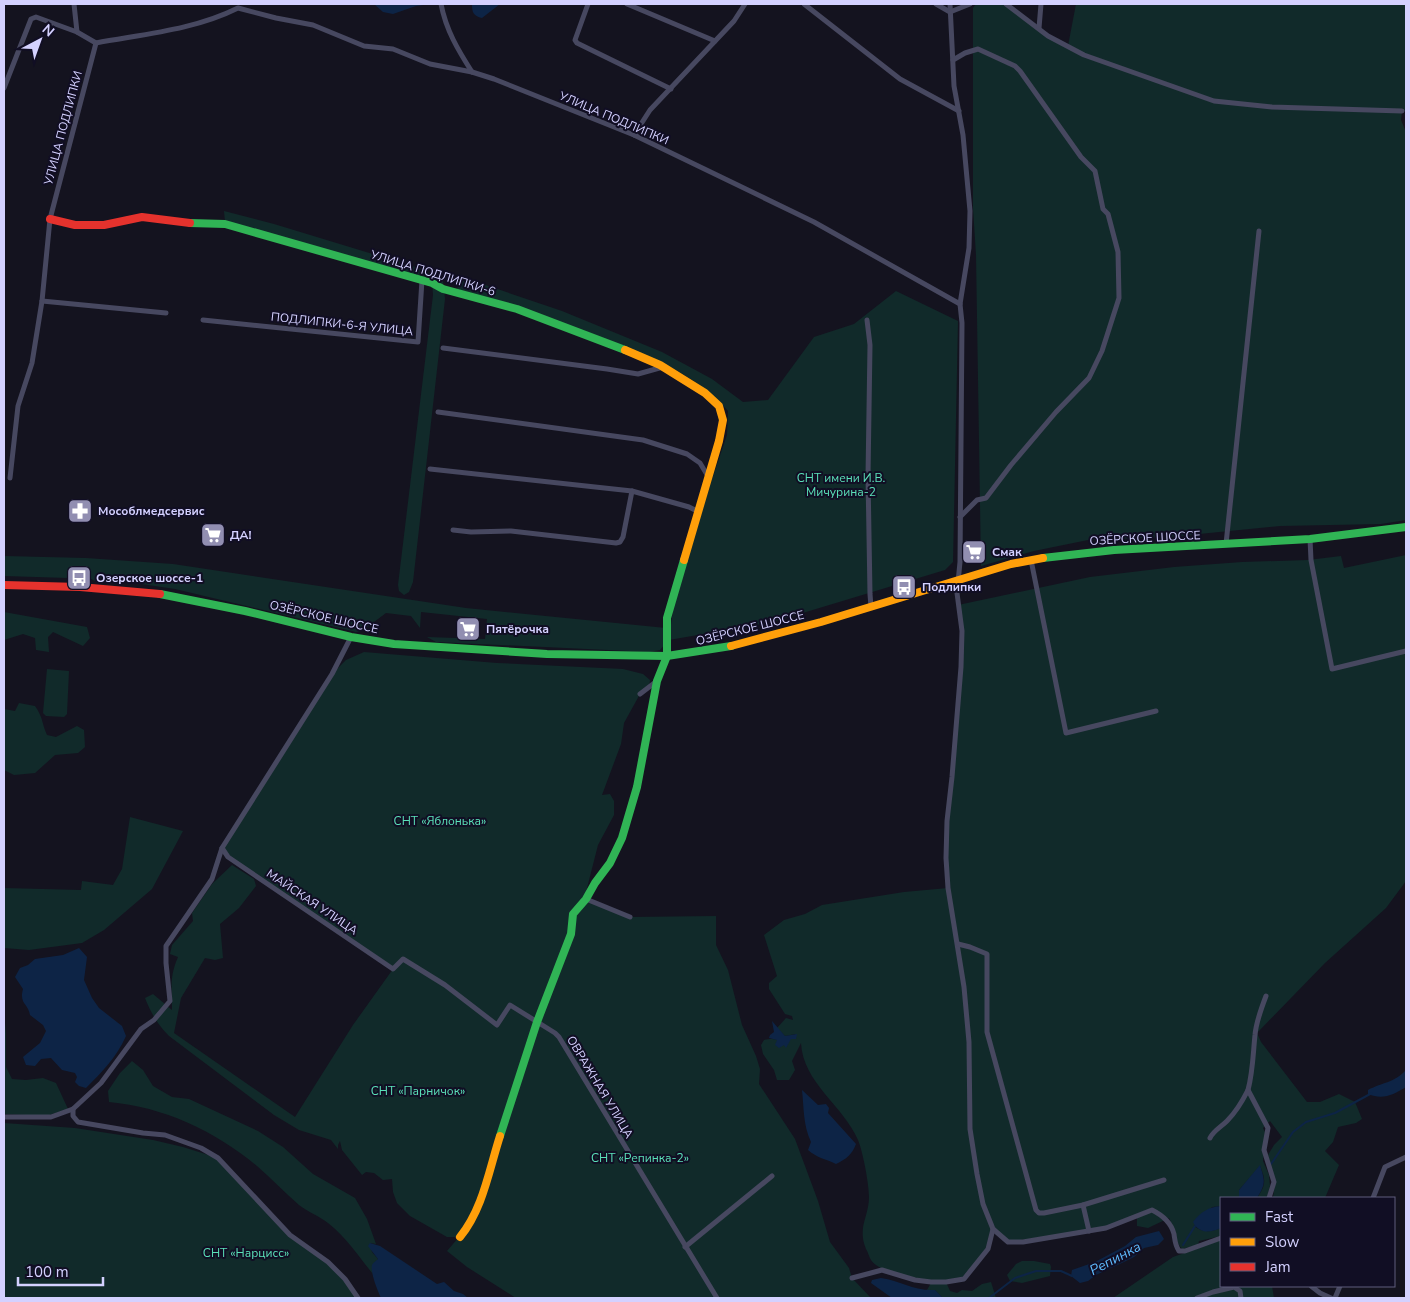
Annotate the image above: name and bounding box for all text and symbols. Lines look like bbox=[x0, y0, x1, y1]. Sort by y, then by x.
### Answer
north arrow bbox=[15, 15, 65, 65]
text: N bbox=[38, 20, 58, 41]
street label: УЛИЦА ПОДЛИПКИ bbox=[40, 69, 86, 188]
street label: УЛИЦА ПОДЛИПКИ bbox=[556, 87, 671, 148]
street label: УЛИЦА ПОДЛИПКИ-6 bbox=[368, 246, 497, 300]
street label: ПОДЛИПКИ-6-Я УЛИЦА bbox=[270, 309, 414, 339]
park label: СНТ имени И.В. Мичурина-2 bbox=[797, 470, 885, 500]
pharmacy icon: Мособлмедсервис bbox=[67, 498, 93, 524]
place label: Мособлмедсервис bbox=[98, 503, 205, 519]
supermarket icon: ДА! bbox=[200, 522, 226, 548]
place label: ДА! bbox=[230, 527, 252, 543]
street label: ОЗЁРСКОЕ ШОССЕ bbox=[1089, 527, 1201, 549]
supermarket icon: Смак bbox=[961, 539, 987, 565]
place label: Смак bbox=[992, 544, 1022, 560]
bus stop icon: Озерское шоссе-1 bbox=[66, 565, 92, 591]
place label: Озерское шоссе-1 bbox=[96, 570, 203, 586]
bus stop icon: Подлипки bbox=[891, 574, 917, 600]
place label: Подлипки bbox=[922, 579, 981, 595]
street label: ОЗЁРСКОЕ ШОССЕ bbox=[268, 597, 380, 637]
street label: ОЗЁРСКОЕ ШОССЕ bbox=[694, 607, 806, 649]
supermarket icon: Пятёрочка bbox=[455, 616, 481, 642]
place label: Пятёрочка bbox=[486, 621, 549, 637]
park label: СНТ «Яблонька» bbox=[394, 813, 486, 829]
street label: МАЙСКАЯ УЛИЦА bbox=[263, 865, 361, 939]
street label: ОВРАЖНАЯ УЛИЦА bbox=[563, 1033, 637, 1142]
park label: СНТ «Парничок» bbox=[371, 1083, 465, 1099]
park label: СНТ «Репинка-2» bbox=[591, 1150, 689, 1166]
legend bbox=[1220, 1197, 1395, 1287]
text: Fast bbox=[1265, 1207, 1294, 1227]
text: Slow bbox=[1265, 1232, 1300, 1252]
water label: Репинка bbox=[1086, 1237, 1144, 1280]
park label: СНТ «Нарцисс» bbox=[203, 1245, 289, 1261]
scale bar bbox=[18, 1254, 102, 1286]
text: Jam bbox=[1264, 1257, 1291, 1277]
text: 100 m bbox=[25, 1262, 69, 1282]

